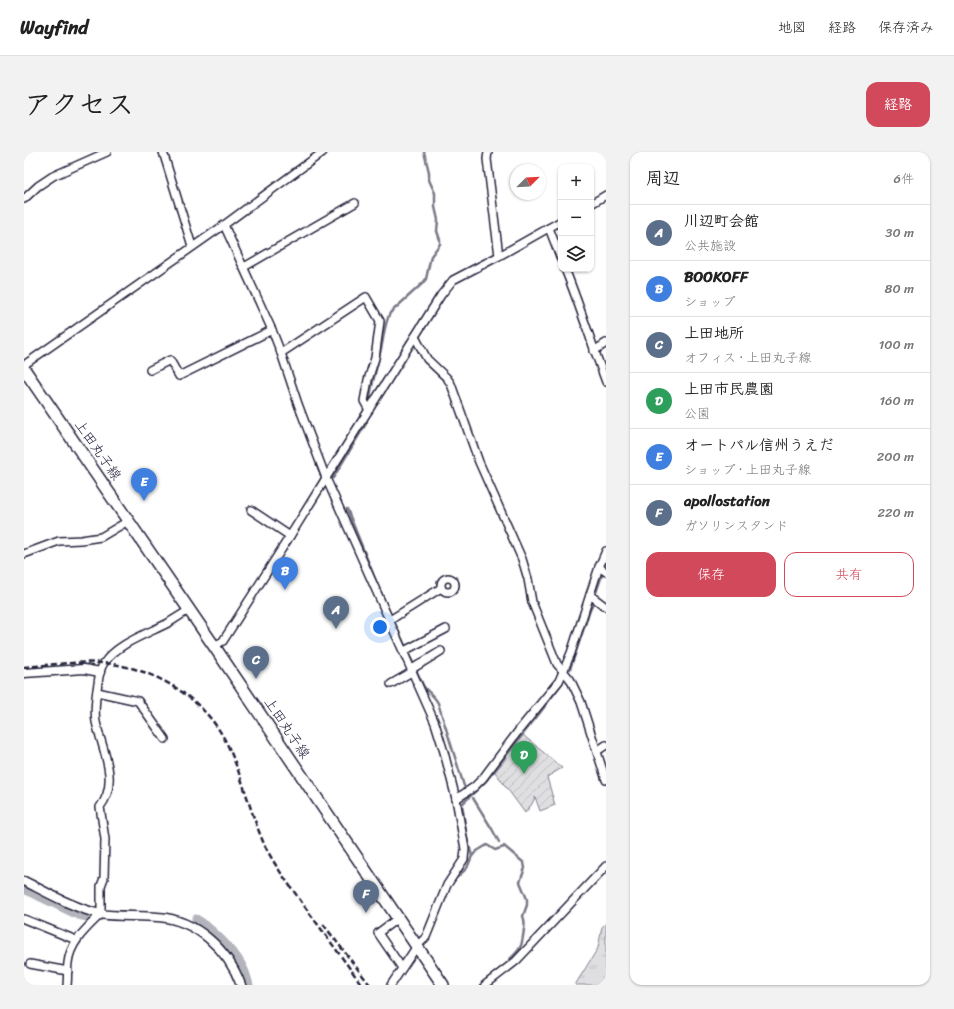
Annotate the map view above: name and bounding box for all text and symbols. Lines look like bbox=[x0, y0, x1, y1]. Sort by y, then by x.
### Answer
text: Wayfind bbox=[20, 11, 88, 44]
text: 地図 bbox=[778, 15, 806, 40]
text: 経路 bbox=[828, 15, 856, 40]
text: 保存済み bbox=[878, 15, 934, 40]
text: アクセス bbox=[24, 80, 134, 129]
button: 経路 bbox=[866, 82, 930, 127]
text: 周辺 bbox=[646, 163, 680, 193]
north arrow bbox=[510, 164, 546, 200]
map controls bbox=[558, 164, 594, 272]
button: + bbox=[558, 164, 594, 200]
text: 6件 bbox=[894, 167, 914, 190]
button: − bbox=[558, 200, 594, 236]
text: 川辺町会館 bbox=[684, 208, 759, 234]
text: A bbox=[655, 221, 663, 244]
text: 30 m bbox=[885, 221, 914, 244]
text: 公共施設 bbox=[684, 234, 736, 257]
button: layers bbox=[558, 236, 594, 272]
text: BOOKOFF bbox=[684, 264, 748, 290]
text: B bbox=[655, 277, 663, 300]
text: 80 m bbox=[885, 277, 914, 300]
text: ショップ bbox=[684, 290, 735, 313]
text: 上田地所 bbox=[684, 320, 744, 346]
text: C bbox=[655, 333, 663, 356]
text: 100 m bbox=[879, 333, 914, 356]
text: オフィス · 上田丸子線 bbox=[684, 346, 811, 369]
text: 上田市民農園 bbox=[684, 376, 774, 402]
text: D bbox=[655, 389, 663, 412]
text: 160 m bbox=[879, 389, 914, 412]
text: 公園 bbox=[684, 402, 710, 425]
street label: 上田丸子線 bbox=[68, 414, 128, 486]
text: オートパル信州うえだ bbox=[684, 432, 834, 458]
text: E bbox=[655, 445, 663, 468]
text: 200 m bbox=[877, 445, 914, 468]
text: ショップ · 上田丸子線 bbox=[684, 458, 811, 481]
pin: E bbox=[131, 468, 157, 501]
text: apollostation bbox=[684, 488, 770, 514]
text: F bbox=[655, 501, 663, 524]
text: 220 m bbox=[877, 501, 914, 524]
text: ガソリンスタンド bbox=[684, 514, 788, 537]
button: 保存 bbox=[646, 552, 776, 597]
button: 共有 bbox=[784, 552, 914, 597]
pin: B bbox=[272, 557, 298, 590]
pin: A bbox=[323, 596, 349, 629]
your location bbox=[370, 617, 390, 637]
pin: C bbox=[243, 646, 269, 679]
street label: 上田丸子線 bbox=[257, 692, 317, 764]
pin: D bbox=[511, 741, 537, 774]
pin: F bbox=[353, 880, 379, 913]

